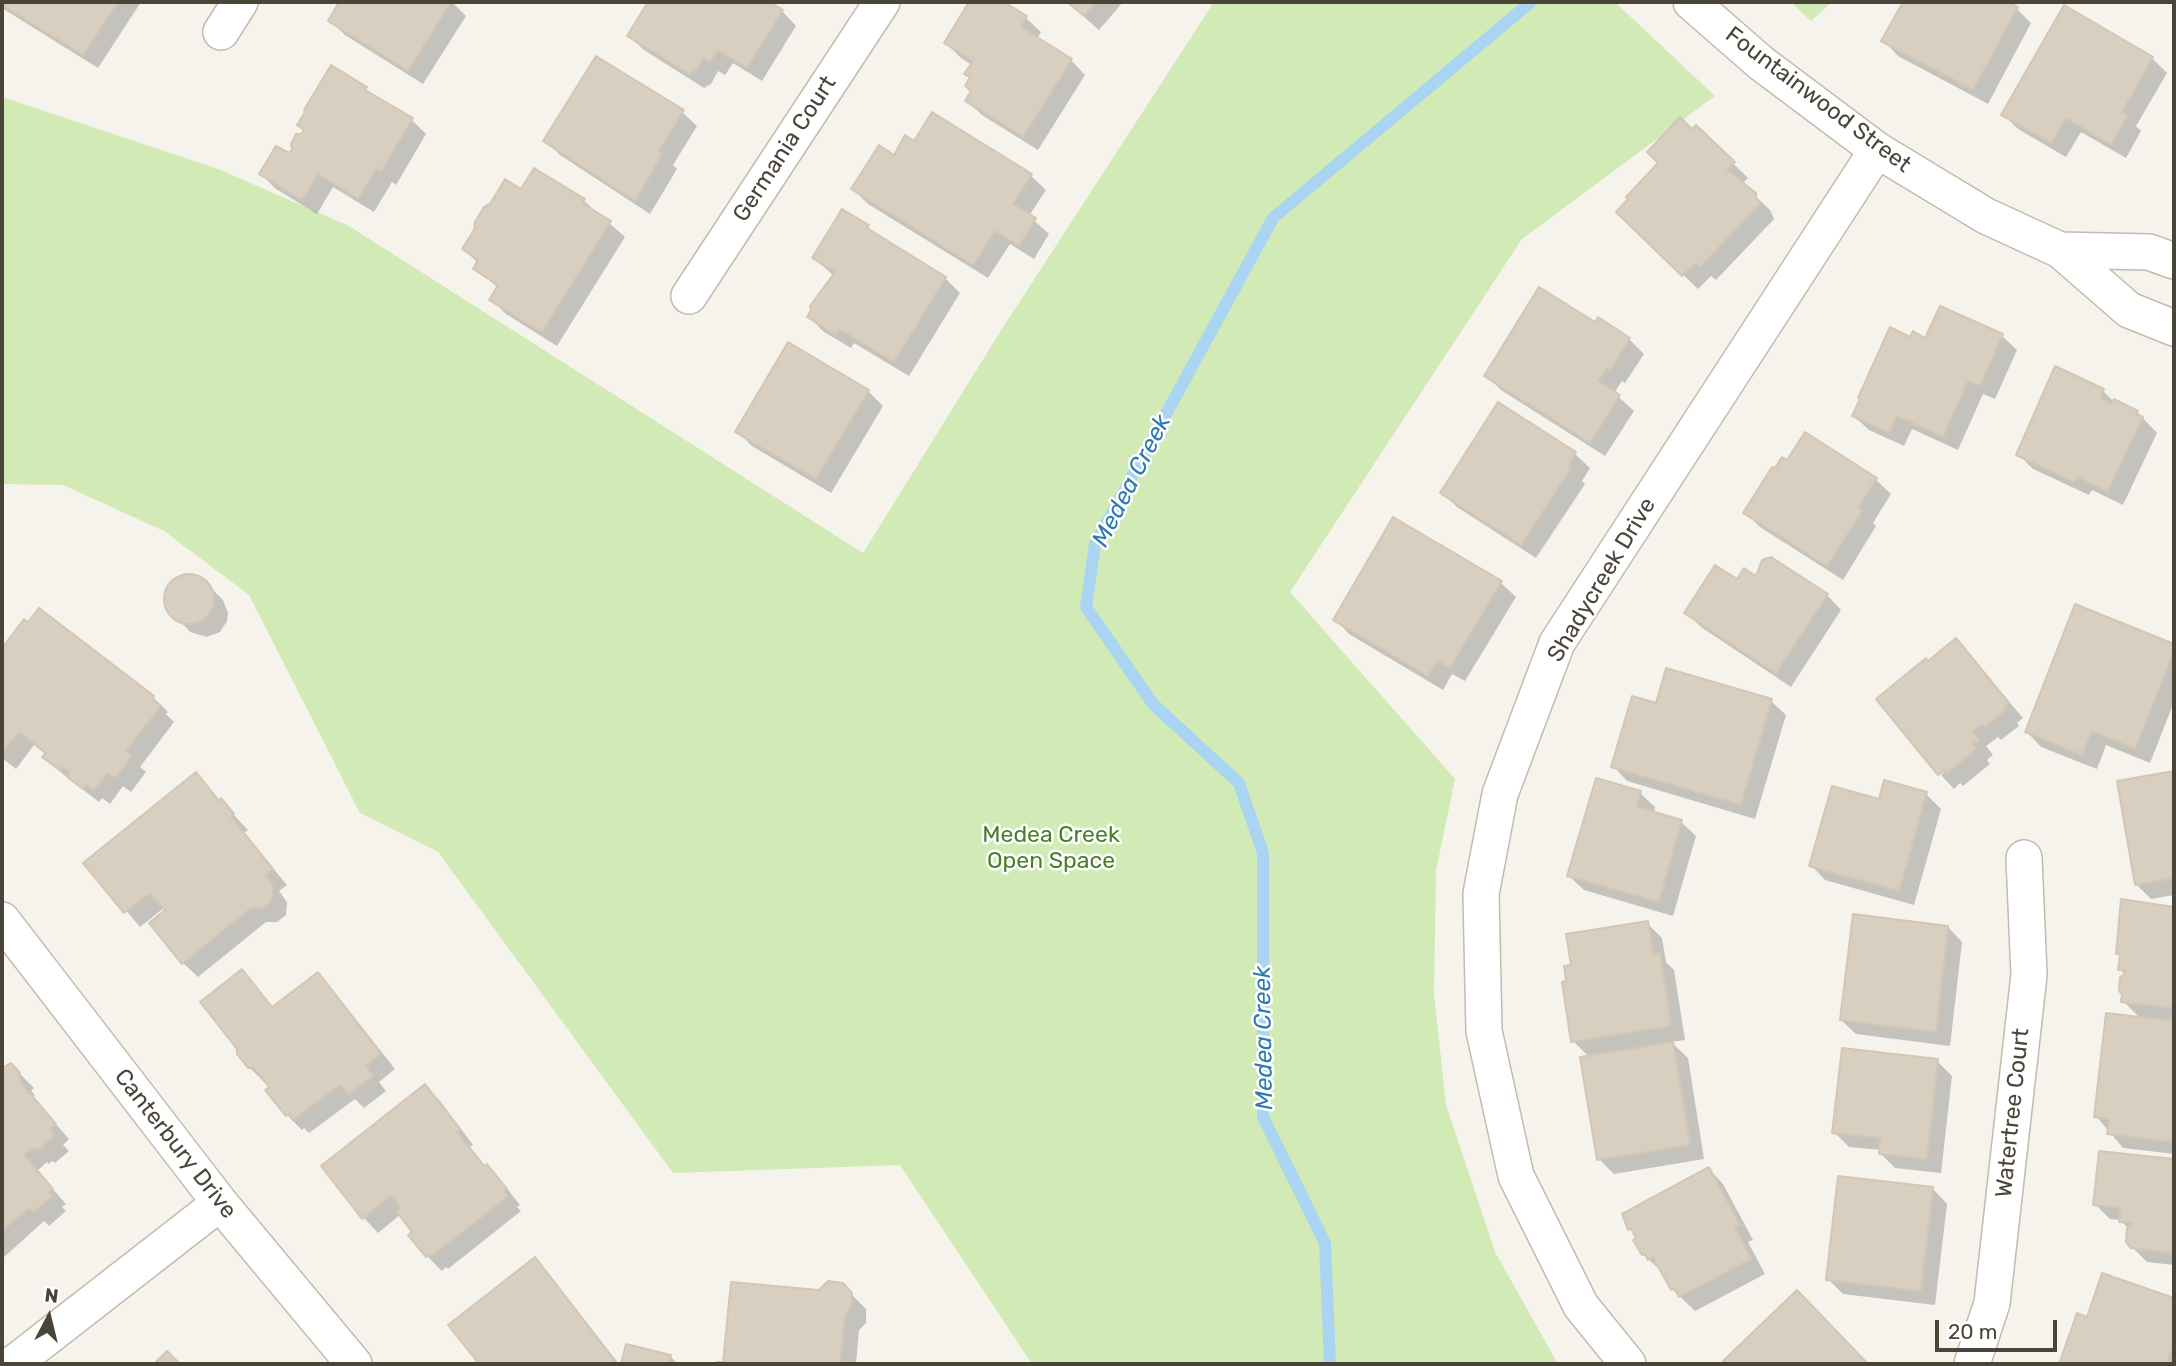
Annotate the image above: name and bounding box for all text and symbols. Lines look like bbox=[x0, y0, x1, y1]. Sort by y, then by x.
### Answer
street label: Fountainwood Street bbox=[1720, 21, 1916, 179]
street label: Germania Court bbox=[728, 71, 842, 227]
water label: Medea Creek bbox=[1086, 410, 1178, 552]
street label: Shadycreek Drive bbox=[1542, 493, 1662, 667]
park label: Medea Creek Open Space bbox=[982, 821, 1120, 875]
water label: Medea Creek bbox=[1248, 966, 1280, 1110]
street label: Watertree Court bbox=[1990, 1027, 2036, 1199]
street label: Canterbury Drive bbox=[108, 1064, 242, 1224]
north arrow bbox=[14, 1282, 84, 1352]
text: N bbox=[43, 1283, 60, 1308]
scale bar bbox=[1938, 1306, 2060, 1350]
text: 20 m bbox=[1948, 1319, 1997, 1344]

